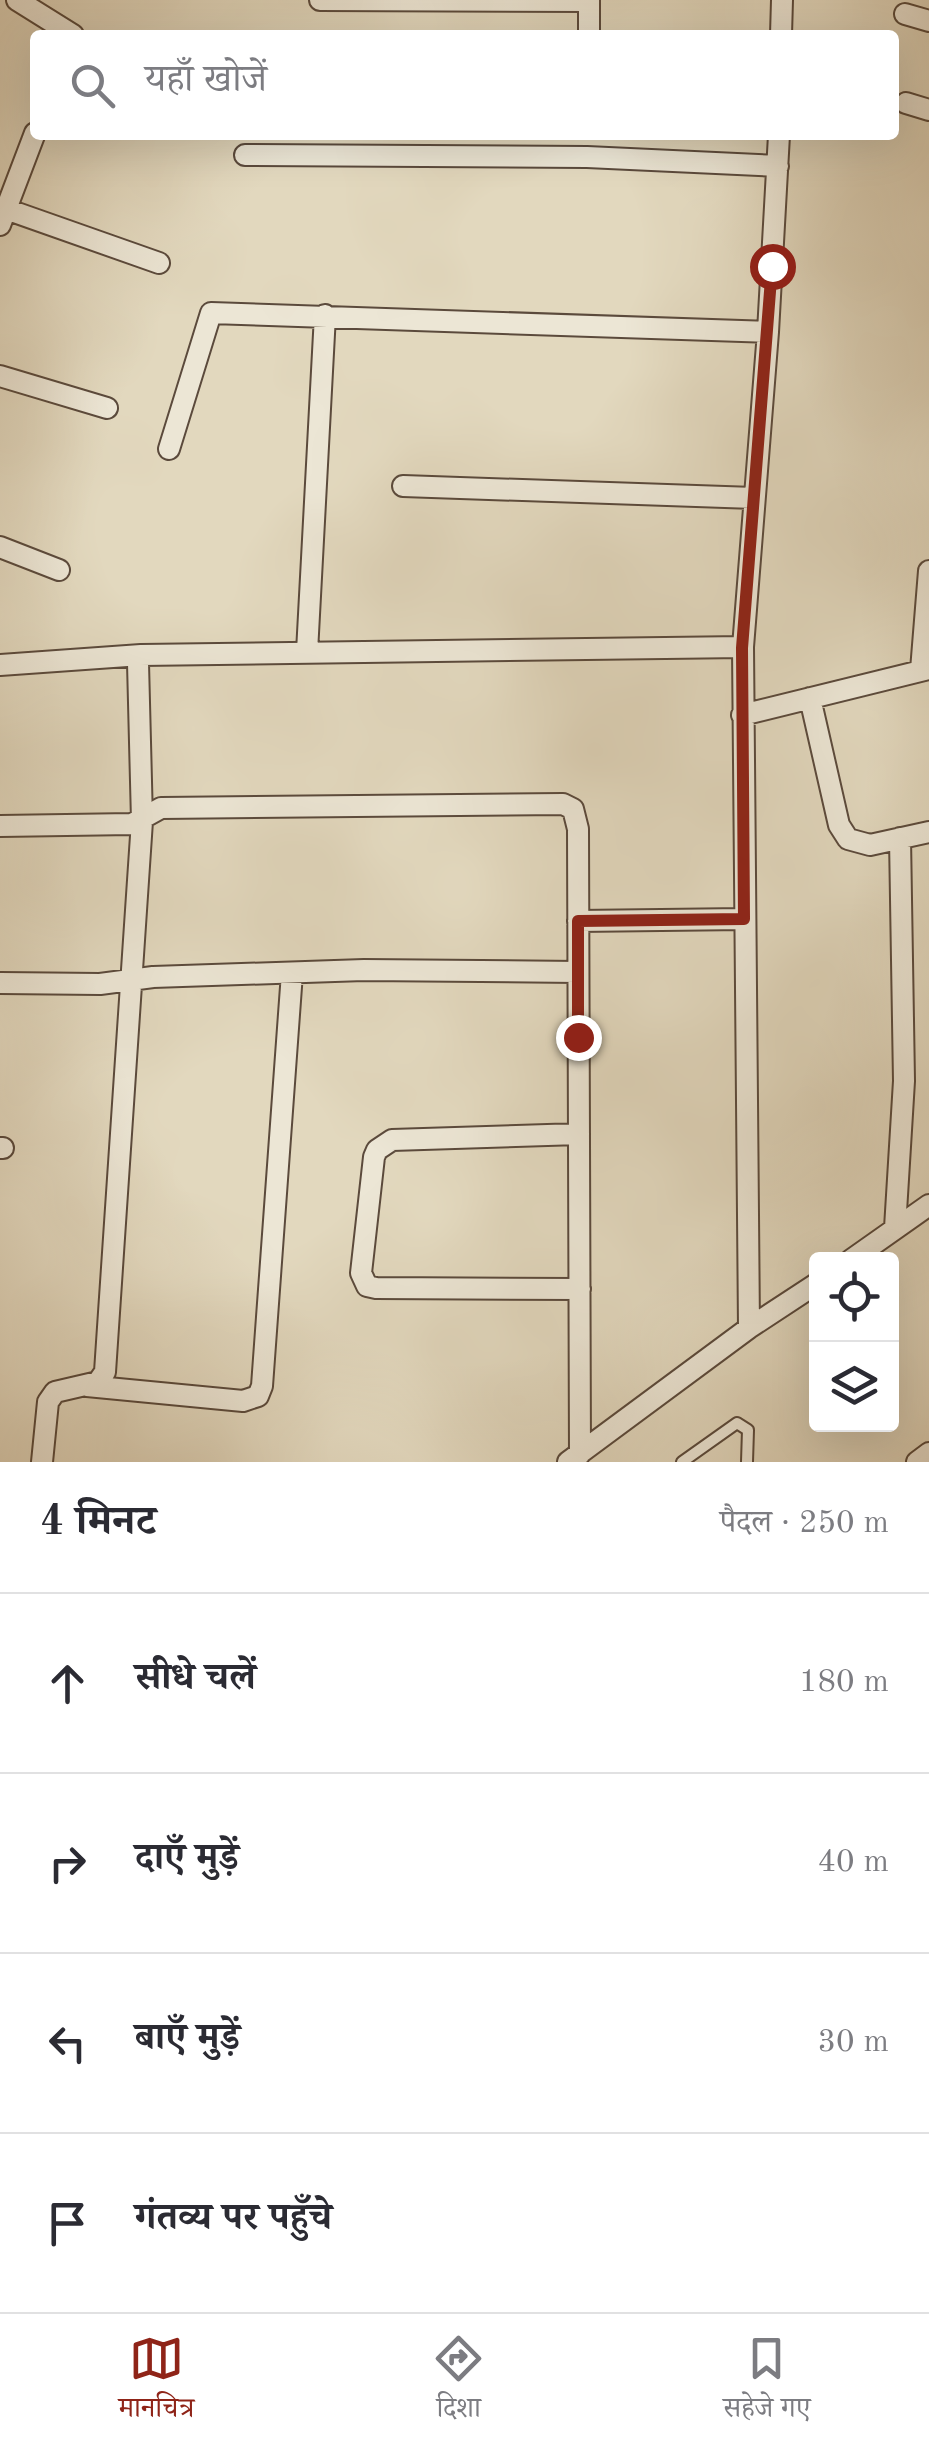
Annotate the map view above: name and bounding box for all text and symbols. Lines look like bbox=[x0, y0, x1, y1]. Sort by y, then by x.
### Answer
search box bbox=[30, 30, 899, 140]
icon: search bbox=[65, 58, 120, 113]
text: यहाँ खोजें bbox=[145, 62, 267, 100]
route start bbox=[750, 244, 796, 290]
route end bbox=[556, 1015, 602, 1061]
map controls bbox=[809, 1252, 899, 1432]
button: locate bbox=[809, 1252, 899, 1342]
button: layers bbox=[809, 1342, 899, 1432]
text: 4 मिनट bbox=[40, 1502, 156, 1544]
text: पैदल · 250 m bbox=[720, 1508, 889, 1540]
icon: ahead bbox=[40, 1656, 95, 1711]
text: सीधे चलें bbox=[135, 1660, 256, 1698]
text: 180 m bbox=[799, 1667, 889, 1699]
icon: right bbox=[40, 1836, 95, 1891]
text: दाएँ मुड़ें bbox=[135, 1840, 239, 1878]
text: 40 m bbox=[818, 1847, 889, 1879]
icon: left bbox=[40, 2016, 95, 2071]
text: बाएँ मुड़ें bbox=[135, 2020, 240, 2058]
text: 30 m bbox=[818, 2027, 889, 2059]
icon: arrive bbox=[40, 2196, 95, 2251]
text: गंतव्य पर पहुँचे bbox=[135, 2200, 332, 2238]
tab: मानचित्र bbox=[118, 2331, 194, 2435]
tab: दिशा bbox=[431, 2331, 486, 2435]
tab: सहेजे गए bbox=[723, 2331, 811, 2435]

